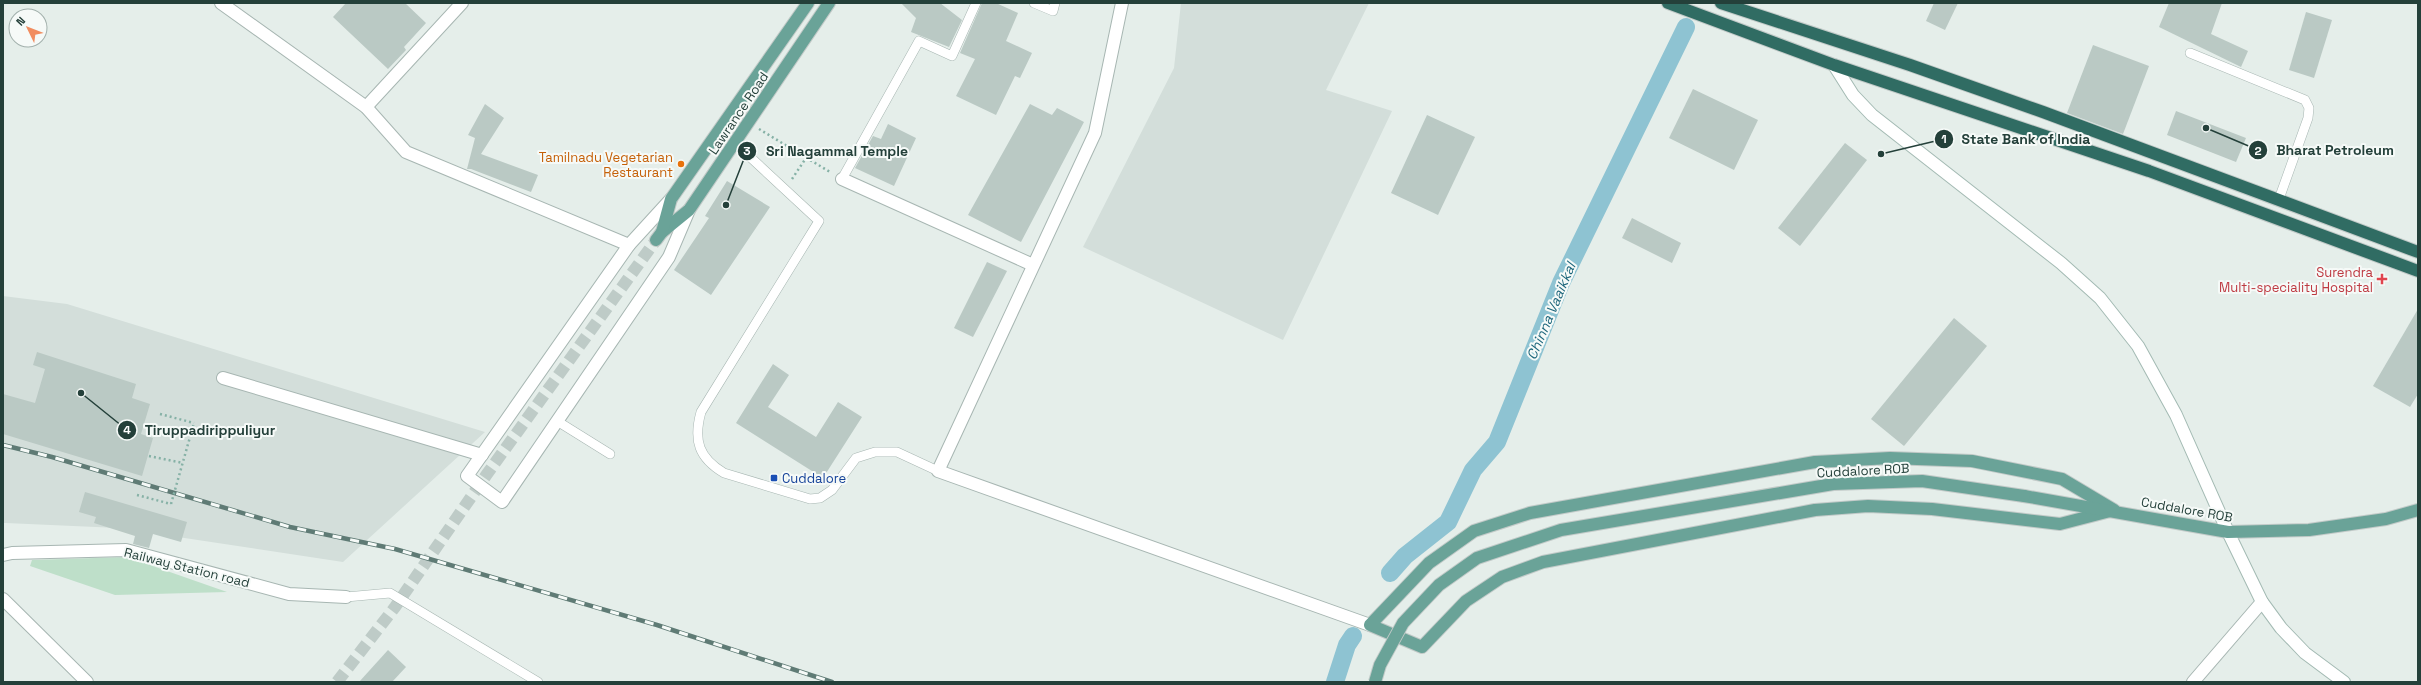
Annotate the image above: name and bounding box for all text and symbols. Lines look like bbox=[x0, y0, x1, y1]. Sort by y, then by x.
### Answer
north arrow bbox=[8, 8, 48, 48]
text: N bbox=[13, 14, 28, 29]
street label: Lawrance Road bbox=[705, 69, 772, 158]
callout: State Bank of India bbox=[1934, 126, 2099, 152]
text: State Bank of India bbox=[1962, 130, 2090, 148]
text: 1 bbox=[1941, 131, 1947, 147]
callout: Bharat Petroleum bbox=[2248, 137, 2402, 163]
callout: Sri Nagammal Temple bbox=[737, 138, 916, 164]
text: Bharat Petroleum bbox=[2276, 141, 2394, 159]
text: Sri Nagammal Temple bbox=[766, 142, 908, 160]
text: 3 bbox=[743, 143, 751, 159]
text: 2 bbox=[2254, 143, 2262, 159]
place label: Tamilnadu Vegetarian Restaurant bbox=[539, 149, 673, 181]
marker: Tamilnadu Vegetarian Restaurant bbox=[676, 159, 686, 169]
water label: Chinna Vaaikkal bbox=[1522, 258, 1580, 362]
place label: Surendra Multi-speciality Hospital bbox=[2219, 264, 2374, 296]
marker: Surendra Multi-speciality Hospital bbox=[2376, 273, 2388, 285]
callout: Tiruppadirippuliyur bbox=[117, 417, 283, 443]
text: Tiruppadirippuliyur bbox=[145, 421, 276, 439]
text: 4 bbox=[123, 422, 131, 438]
street label: Cuddalore ROB bbox=[1816, 460, 1910, 481]
place label: Cuddalore bbox=[782, 470, 846, 487]
marker: Cuddalore bbox=[769, 473, 779, 483]
street label: Cuddalore ROB bbox=[2140, 493, 2234, 526]
street label: Railway Station road bbox=[122, 544, 251, 591]

